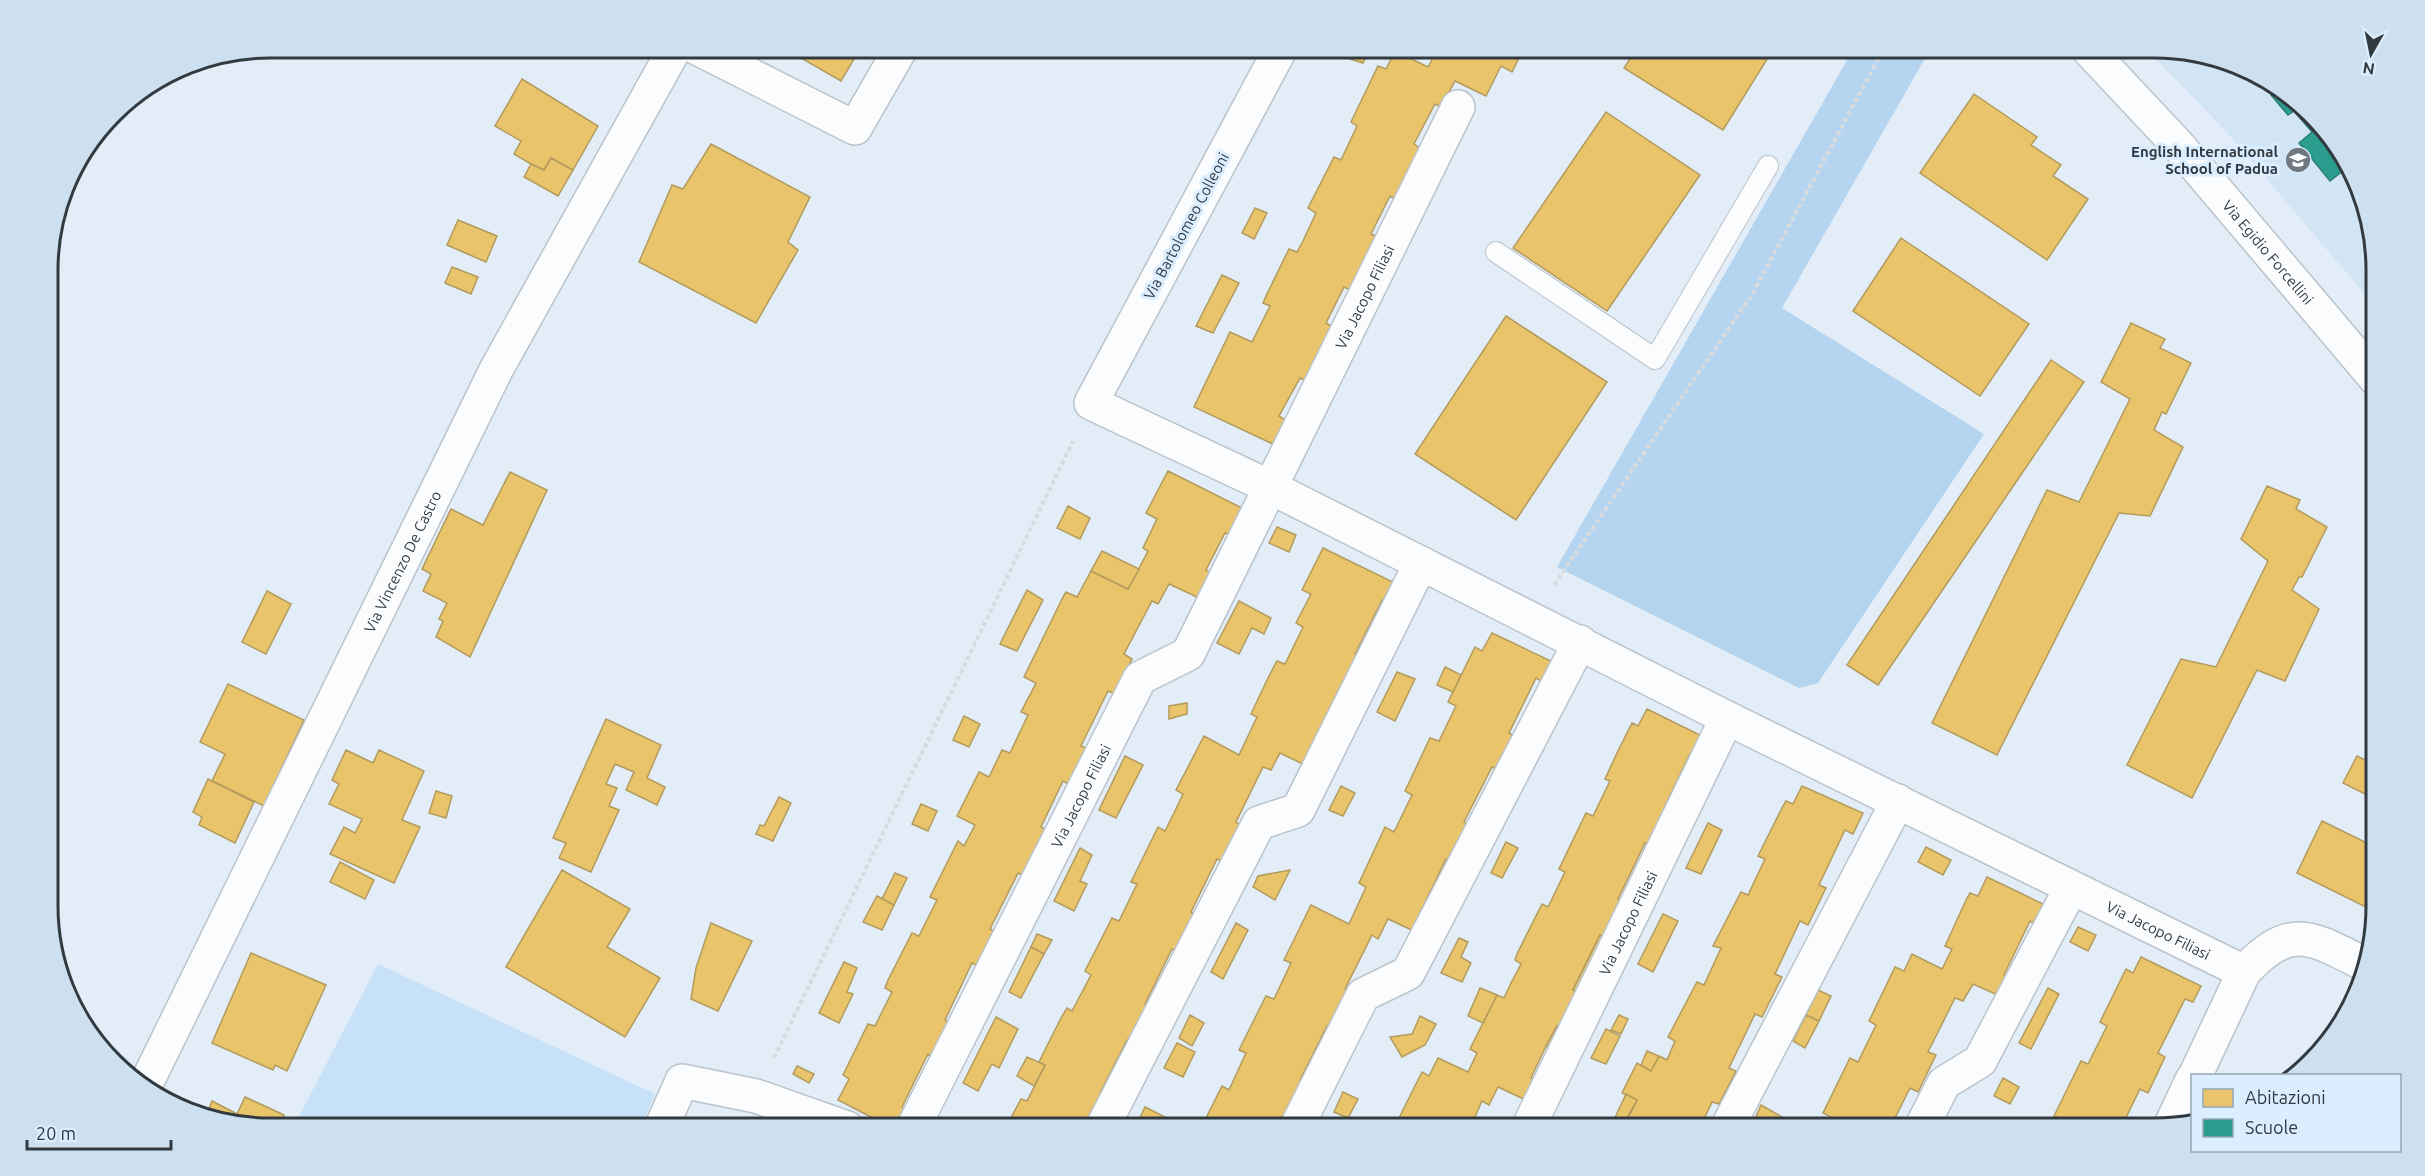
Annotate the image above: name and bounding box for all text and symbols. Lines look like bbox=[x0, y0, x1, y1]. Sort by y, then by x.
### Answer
north arrow bbox=[2341, 24, 2401, 84]
text: N bbox=[2361, 59, 2376, 79]
place label: English International School of Padua bbox=[2131, 143, 2278, 177]
school or university icon: English International School of Padua bbox=[2283, 145, 2313, 175]
street label: Via Bartolomeo Colleoni bbox=[1140, 150, 1232, 302]
street label: Via Egidio Forcellini bbox=[2219, 196, 2317, 308]
street label: Via Jacopo Filiasi bbox=[1332, 242, 1397, 352]
street label: Via Vincenzo De Castro bbox=[360, 488, 444, 635]
street label: Via Jacopo Filiasi bbox=[1047, 741, 1114, 850]
street label: Via Jacopo Filiasi bbox=[1595, 868, 1660, 978]
street label: Via Jacopo Filiasi bbox=[2104, 897, 2213, 963]
legend bbox=[2191, 1074, 2401, 1152]
text: Abitazioni bbox=[2245, 1087, 2326, 1107]
scale bar bbox=[27, 1113, 171, 1151]
text: Scuole bbox=[2245, 1117, 2298, 1137]
text: 20 m bbox=[36, 1123, 76, 1143]

